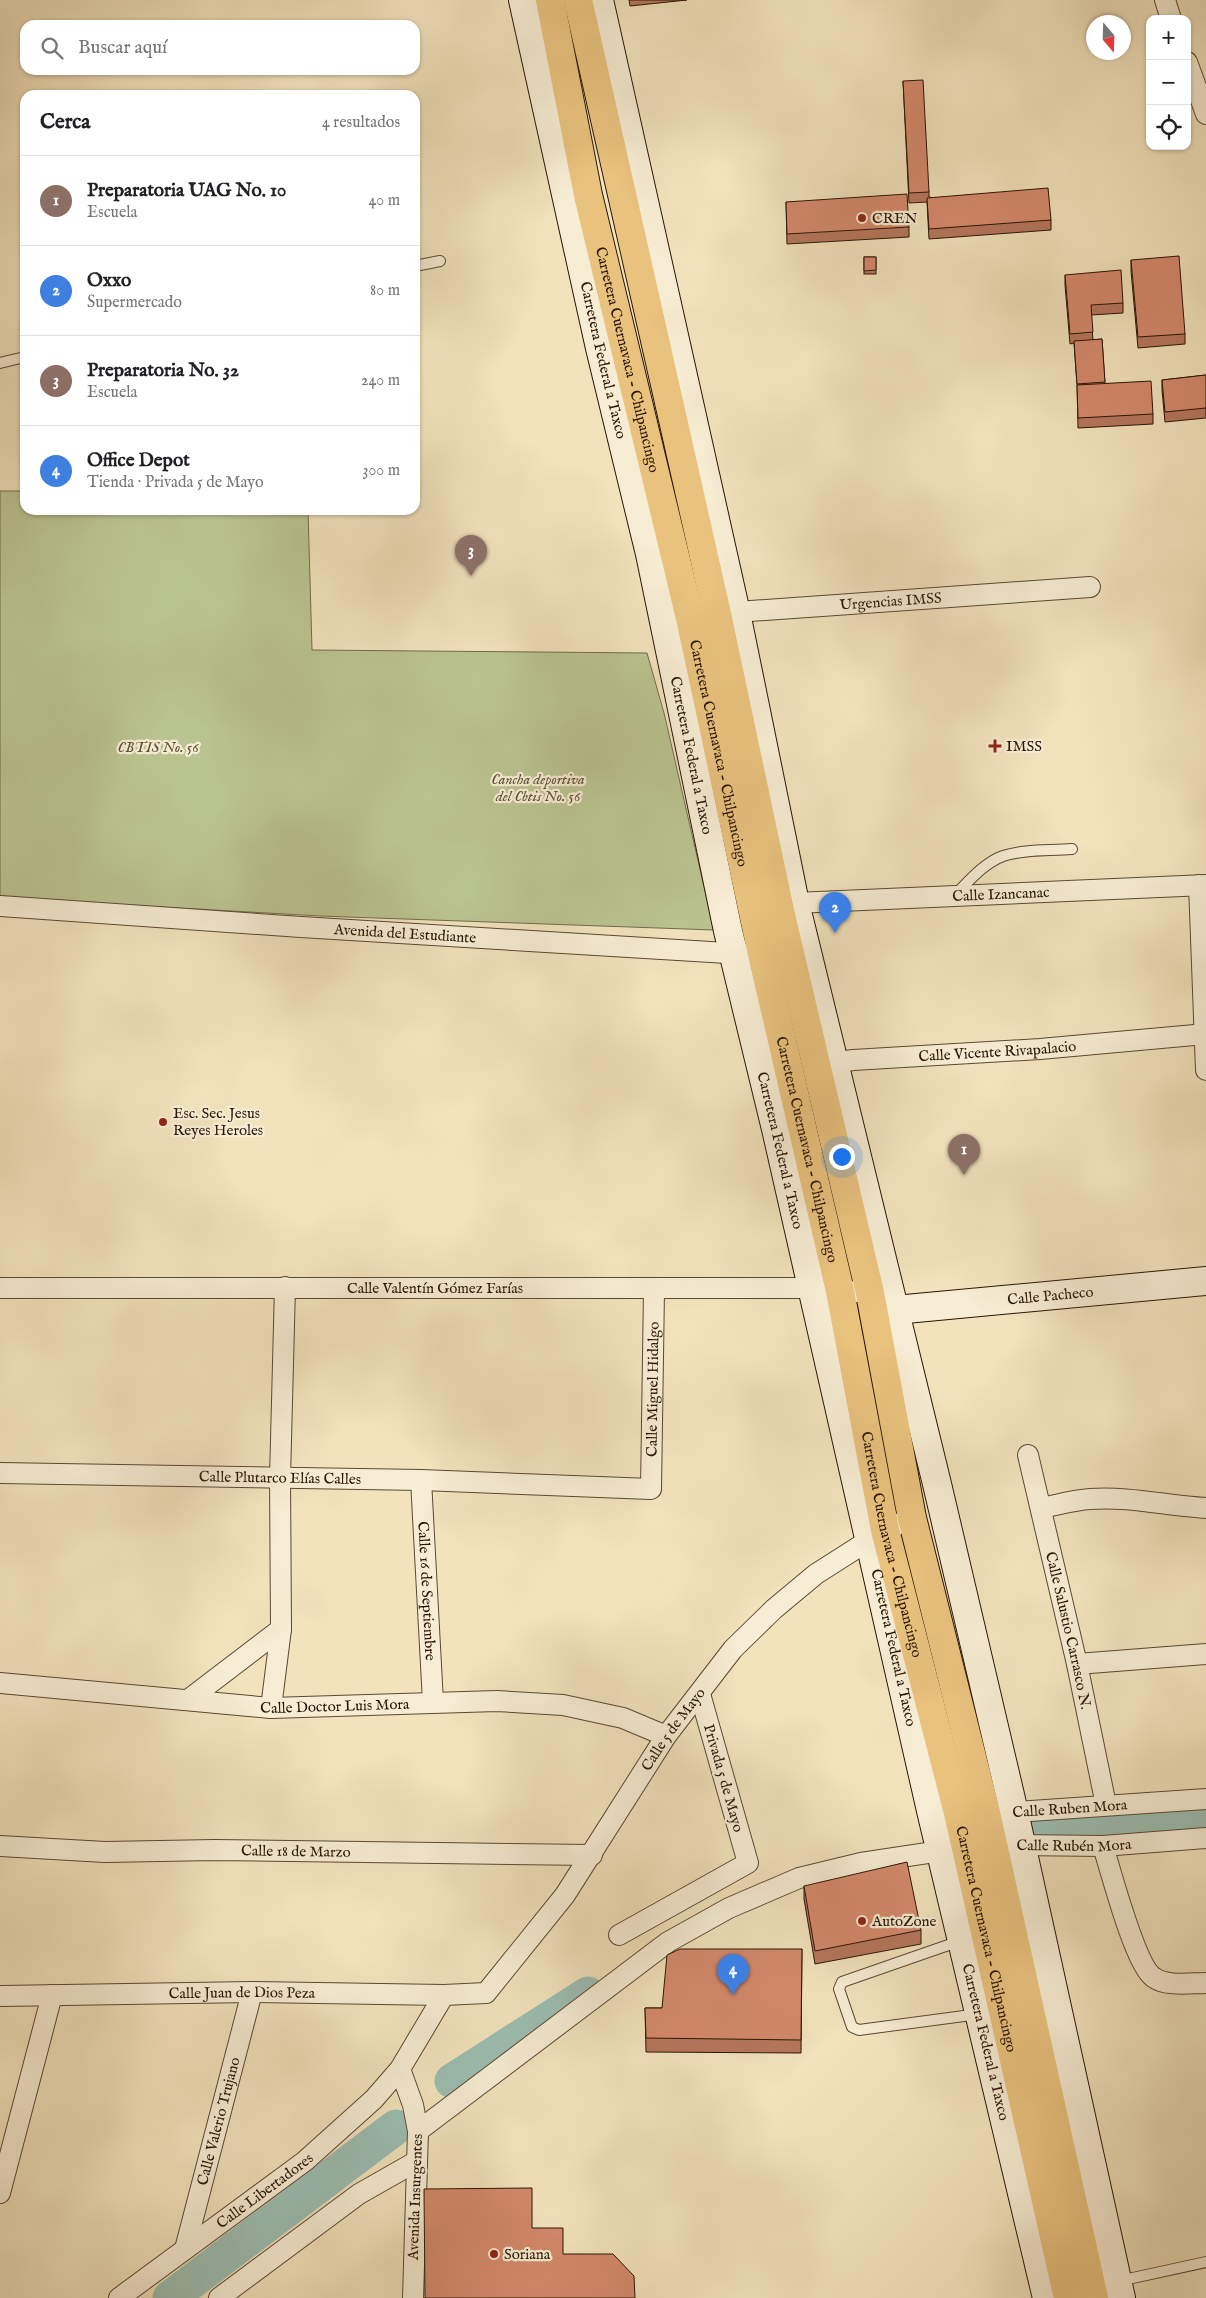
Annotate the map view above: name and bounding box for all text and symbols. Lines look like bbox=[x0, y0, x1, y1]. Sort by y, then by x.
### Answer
north arrow bbox=[1086, 15, 1131, 60]
map controls bbox=[1146, 15, 1191, 150]
button: + bbox=[1146, 15, 1191, 60]
search box bbox=[20, 20, 420, 75]
icon: search bbox=[38, 34, 66, 62]
text: Buscar aquí bbox=[78, 36, 167, 60]
button: − bbox=[1146, 60, 1191, 105]
button: locate bbox=[1146, 105, 1191, 150]
text: Cerca bbox=[40, 109, 90, 136]
text: 4 resultados bbox=[322, 113, 400, 133]
text: Preparatoria UAG No. 10 bbox=[87, 179, 286, 203]
text: 1 bbox=[53, 191, 59, 211]
text: 40 m bbox=[368, 191, 400, 211]
text: Escuela bbox=[87, 203, 138, 223]
place label: CREN bbox=[872, 209, 917, 228]
marker: CREN bbox=[856, 212, 868, 224]
street label: Carretera Cuernavaca - Chilpancingo bbox=[591, 245, 664, 474]
text: Oxxo bbox=[87, 269, 131, 293]
street label: Carretera Federal a Taxco bbox=[576, 280, 631, 441]
text: 2 bbox=[52, 281, 60, 301]
text: 80 m bbox=[370, 281, 400, 301]
text: Supermercado bbox=[87, 293, 182, 313]
text: Preparatoria No. 32 bbox=[87, 359, 239, 383]
text: 3 bbox=[53, 371, 59, 391]
text: 240 m bbox=[361, 371, 400, 391]
text: Escuela bbox=[87, 383, 138, 403]
text: Office Depot bbox=[87, 449, 190, 473]
text: 4 bbox=[52, 461, 60, 481]
text: 300 m bbox=[362, 461, 400, 481]
text: Tienda · Privada 5 de Mayo bbox=[87, 473, 264, 493]
pin: 3 bbox=[455, 535, 487, 576]
street label: Urgencias IMSS bbox=[839, 589, 942, 615]
street label: Carretera Cuernavaca - Chilpancingo bbox=[685, 638, 752, 868]
street label: Carretera Federal a Taxco bbox=[666, 675, 717, 836]
place label: IMSS bbox=[1006, 737, 1042, 756]
park label: CBTIS No. 56 bbox=[117, 738, 199, 757]
marker: IMSS bbox=[988, 739, 1002, 753]
park label: Cancha deportiva del Cbtis No. 56 bbox=[491, 770, 585, 806]
street label: Calle Izancanac bbox=[952, 883, 1050, 906]
pin: 2 bbox=[819, 892, 851, 933]
street label: Avenida del Estudiante bbox=[332, 920, 477, 948]
street label: Carretera Cuernavaca - Chilpancingo bbox=[771, 1035, 842, 1264]
street label: Calle Vicente Rivapalacio bbox=[918, 1037, 1077, 1066]
street label: Carretera Federal a Taxco bbox=[752, 1070, 807, 1231]
place label: Esc. Sec. Jesus Reyes Heroles bbox=[173, 1104, 263, 1140]
marker: Esc. Sec. Jesus Reyes Heroles bbox=[157, 1116, 169, 1128]
pin: 1 bbox=[948, 1134, 980, 1175]
your location bbox=[829, 1144, 855, 1170]
street label: Calle Valentín Gómez Farías bbox=[347, 1279, 523, 1298]
street label: Calle Pacheco bbox=[1006, 1283, 1094, 1309]
street label: Calle Miguel Hidalgo bbox=[642, 1321, 664, 1457]
street label: Carretera Cuernavaca - Chilpancingo bbox=[857, 1430, 926, 1660]
street label: Calle Plutarco Elías Calles bbox=[199, 1467, 361, 1489]
street label: Calle 16 de Septiembre bbox=[413, 1521, 440, 1661]
street label: Calle Salustio Carrasco N. bbox=[1041, 1550, 1095, 1711]
street label: Carretera Federal a Taxco bbox=[866, 1567, 921, 1728]
street label: Calle 5 de Mayo bbox=[637, 1684, 710, 1775]
street label: Calle Doctor Luis Mora bbox=[259, 1695, 410, 1718]
street label: Privada 5 de Mayo bbox=[699, 1722, 748, 1834]
street label: Calle Ruben Mora bbox=[1012, 1795, 1128, 1822]
street label: Carretera Cuernavaca - Chilpancingo bbox=[951, 1824, 1021, 2054]
street label: Calle Rubén Mora bbox=[1016, 1835, 1133, 1856]
street label: Calle 18 de Marzo bbox=[241, 1841, 351, 1862]
place label: AutoZone bbox=[871, 1912, 937, 1931]
marker: AutoZone bbox=[856, 1915, 868, 1927]
pin: 4 bbox=[717, 1954, 749, 1995]
street label: Carretera Federal a Taxco bbox=[958, 1962, 1013, 2123]
street label: Calle Juan de Dios Peza bbox=[169, 1983, 316, 2003]
street label: Calle Valerio Trujano bbox=[193, 2055, 245, 2188]
street label: Avenida Insurgentes bbox=[404, 2134, 427, 2261]
street label: Calle Libertadores bbox=[213, 2149, 318, 2233]
place label: Soriana bbox=[504, 2245, 551, 2264]
marker: Soriana bbox=[488, 2248, 500, 2260]

